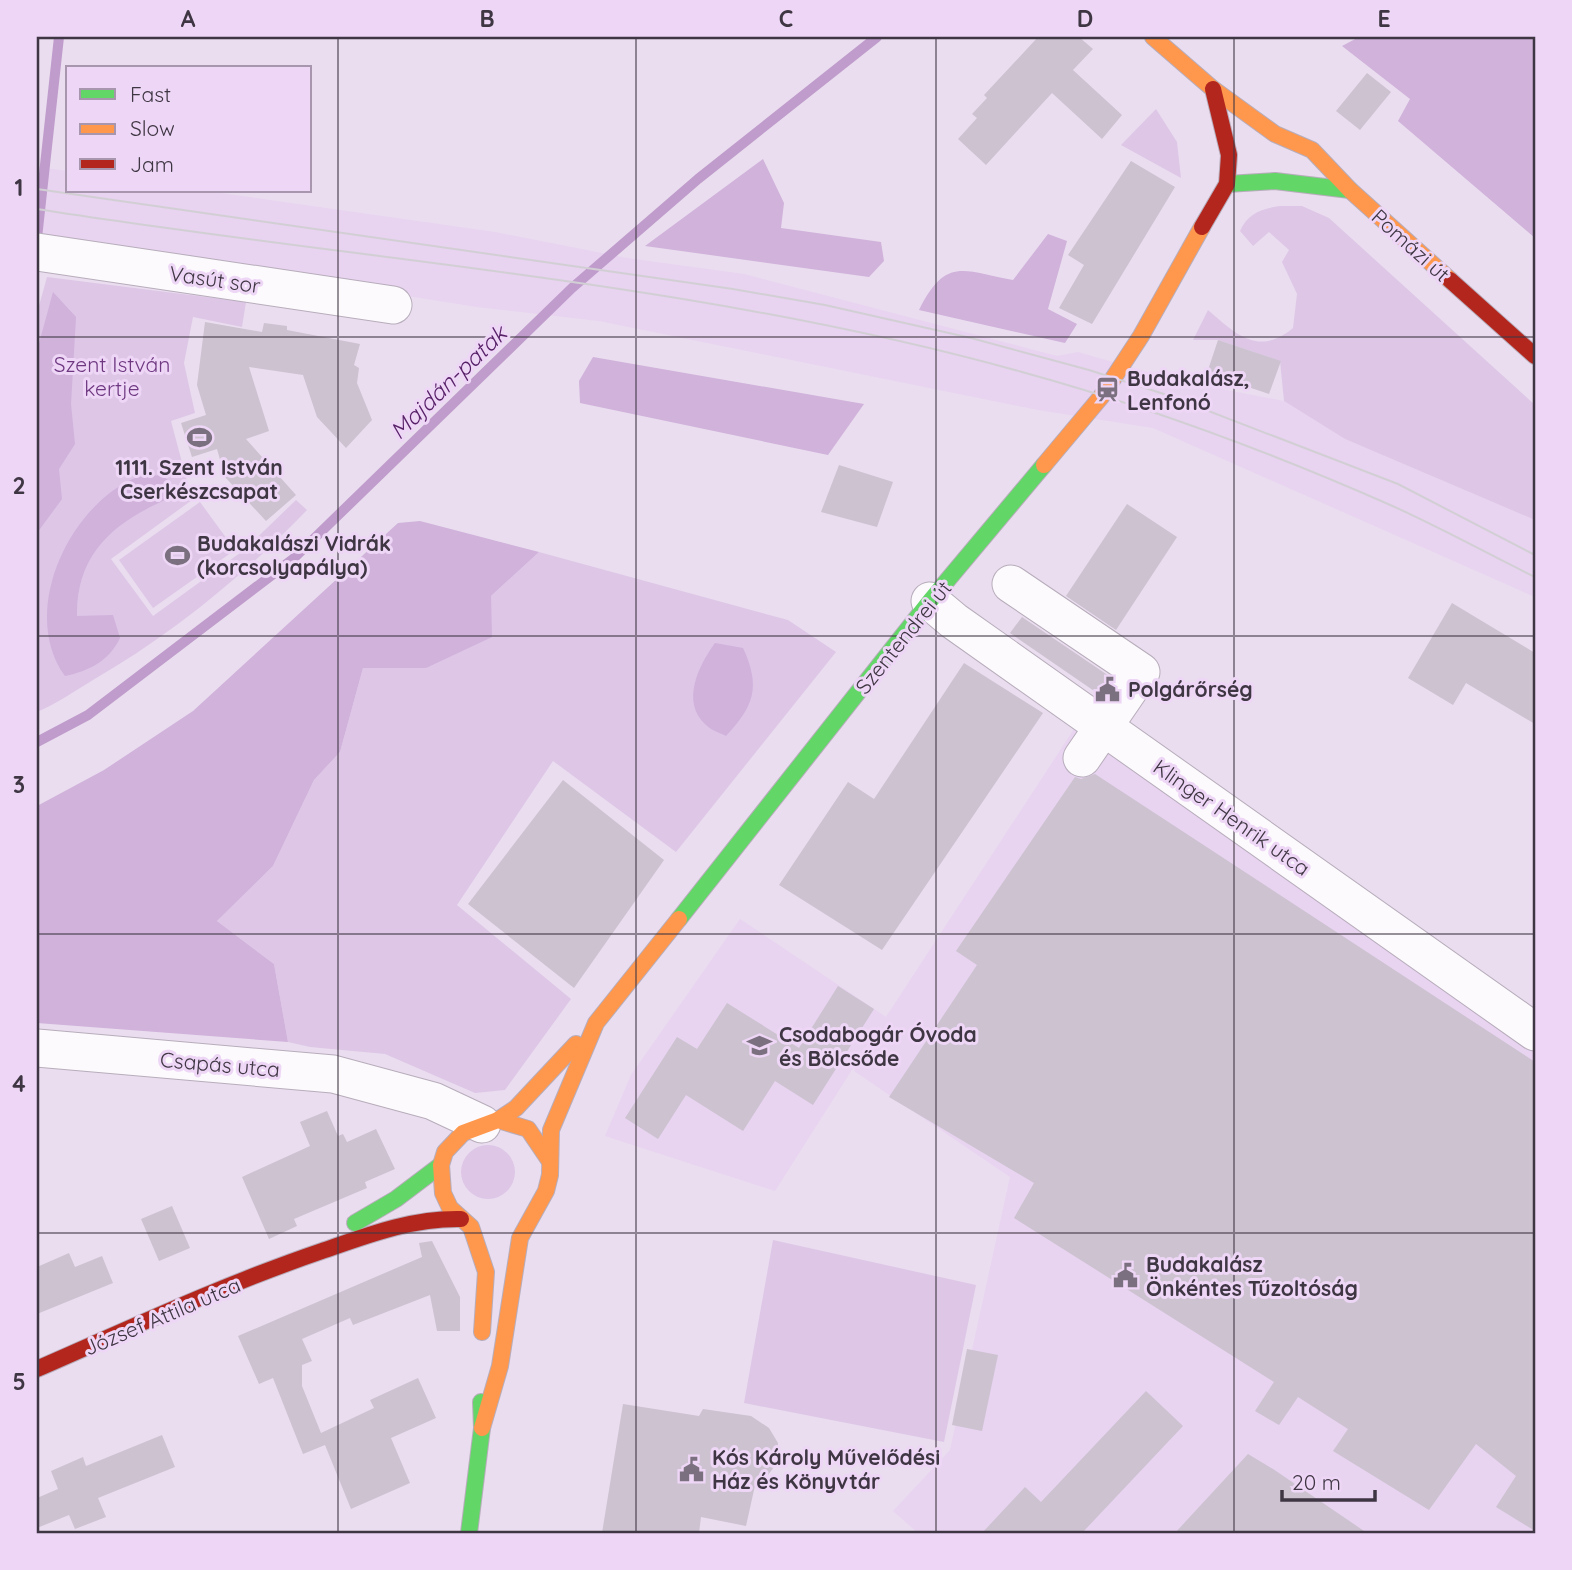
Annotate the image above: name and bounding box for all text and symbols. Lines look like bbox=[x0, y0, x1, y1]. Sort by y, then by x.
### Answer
text: A bbox=[181, 4, 196, 33]
text: B bbox=[479, 4, 495, 33]
text: C bbox=[779, 4, 793, 33]
text: D bbox=[1077, 4, 1093, 33]
text: E bbox=[1377, 4, 1391, 33]
legend bbox=[66, 66, 312, 192]
text: Fast bbox=[130, 81, 171, 107]
text: Slow bbox=[130, 115, 175, 141]
text: Jam bbox=[130, 151, 174, 177]
text: 1 bbox=[15, 173, 23, 202]
street label: Pomázi út bbox=[1367, 203, 1455, 287]
street label: Vasút sor bbox=[168, 260, 262, 298]
water label: Majdán-patak bbox=[384, 318, 514, 445]
park label: Szent István kertje bbox=[54, 351, 170, 401]
place label: Budakalász, Lenfonó bbox=[1127, 365, 1249, 415]
station icon: Budakalász, Lenfonó bbox=[1093, 376, 1121, 404]
sports icon: 1111. Szent István Cserkészcsapat bbox=[185, 424, 213, 452]
place label: 1111. Szent István Cserkészcsapat bbox=[115, 454, 283, 504]
text: 2 bbox=[12, 471, 26, 500]
place label: Budakalászi Vidrák (korcsolyapálya) bbox=[197, 530, 391, 580]
sports icon: Budakalászi Vidrák (korcsolyapálya) bbox=[163, 541, 191, 569]
street label: Szentendrei út bbox=[849, 575, 957, 699]
public building icon: Polgárőrség bbox=[1094, 675, 1122, 703]
place label: Polgárőrség bbox=[1128, 676, 1253, 702]
street label: Klinger Henrik utca bbox=[1149, 753, 1315, 881]
text: 3 bbox=[13, 770, 25, 799]
place label: Csodabogár Óvoda és Bölcsőde bbox=[779, 1021, 977, 1071]
school or university icon: Csodabogár Óvoda és Bölcsőde bbox=[745, 1032, 773, 1060]
street label: Csapás utca bbox=[159, 1046, 281, 1082]
text: 4 bbox=[12, 1069, 26, 1098]
place label: Budakalász Önkéntes Tűzoltóság bbox=[1146, 1251, 1358, 1301]
public building icon: Budakalász Önkéntes Tűzoltóság bbox=[1112, 1262, 1140, 1290]
street label: József Attila utca bbox=[80, 1271, 244, 1361]
text: 5 bbox=[12, 1367, 26, 1396]
place label: Kós Károly Művelődési Ház és Könyvtár bbox=[712, 1444, 940, 1494]
public building icon: Kós Károly Művelődési Ház és Könyvtár bbox=[678, 1455, 706, 1483]
scale bar bbox=[1282, 1458, 1374, 1502]
text: 20 m bbox=[1292, 1469, 1341, 1495]

